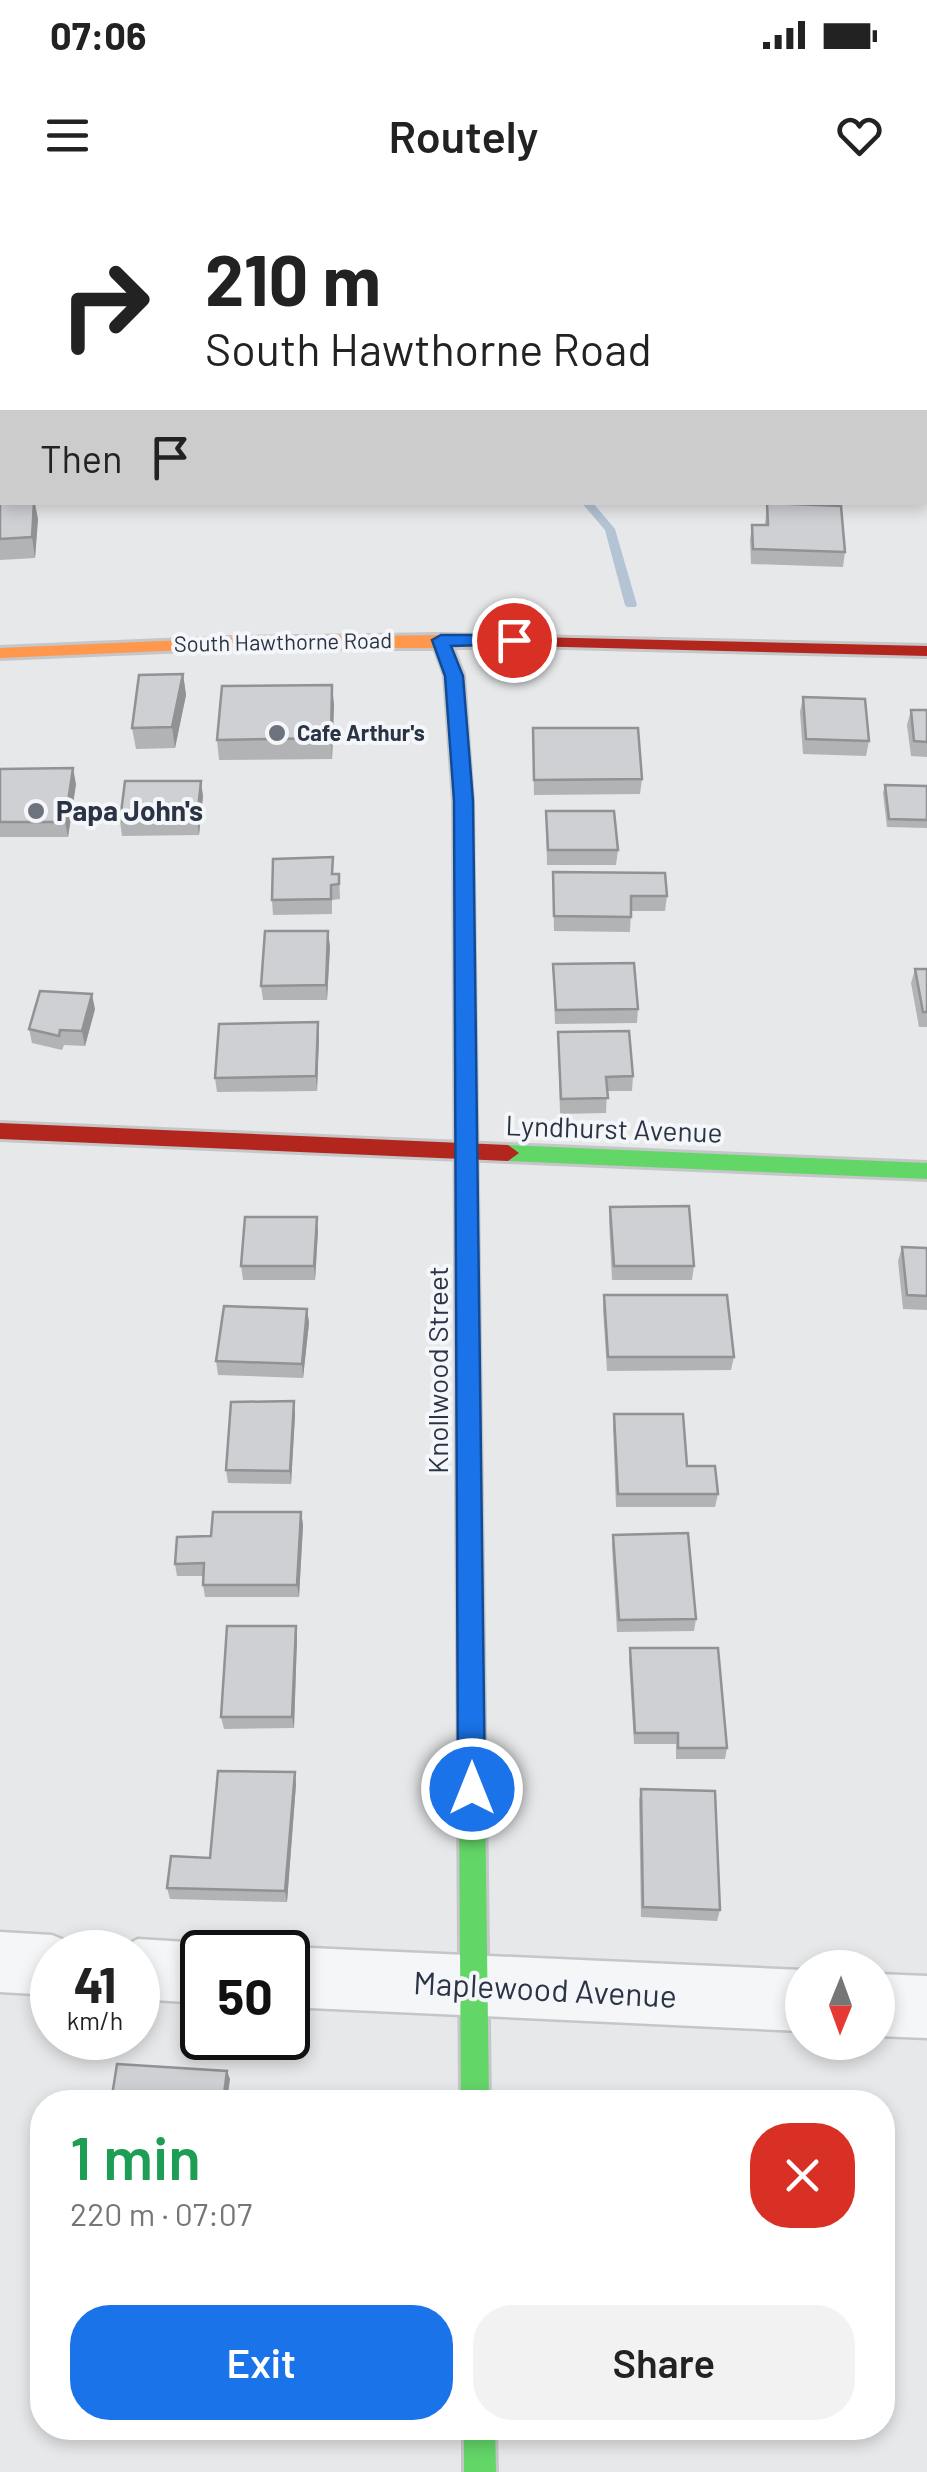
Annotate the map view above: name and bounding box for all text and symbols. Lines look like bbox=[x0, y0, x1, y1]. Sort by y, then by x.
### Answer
text: 07:06 bbox=[50, 12, 146, 58]
icon: menu bbox=[40, 108, 95, 163]
text: Routely bbox=[388, 108, 539, 162]
icon: heart bbox=[832, 108, 887, 163]
text: 210 m bbox=[205, 236, 381, 320]
icon: right bbox=[40, 240, 170, 370]
text: South Hawthorne Road bbox=[205, 321, 652, 375]
icon: arrive bbox=[143, 430, 198, 485]
text: Then bbox=[40, 435, 123, 481]
pin bbox=[472, 598, 557, 683]
icon: arrive bbox=[487, 613, 542, 668]
street label: South Hawthorne Road bbox=[174, 626, 392, 656]
place label: Cafe Arthur's bbox=[297, 719, 425, 745]
marker: Cafe Arthur's bbox=[266, 722, 288, 744]
place label: Papa John's bbox=[56, 793, 203, 827]
marker: Papa John's bbox=[25, 800, 47, 822]
street label: Lyndhurst Avenue bbox=[505, 1107, 723, 1149]
street label: Knollwood Street bbox=[420, 1266, 454, 1474]
position arrow bbox=[420, 1737, 524, 1841]
speed limit sign: 50 bbox=[180, 1930, 310, 2060]
north arrow bbox=[785, 1950, 895, 2060]
map controls bbox=[785, 1950, 895, 2060]
text: 41 bbox=[73, 1953, 117, 2013]
street label: Maplewood Avenue bbox=[412, 1962, 678, 2014]
text: km/h bbox=[67, 2005, 123, 2035]
text: 1 min bbox=[70, 2120, 201, 2192]
button: close bbox=[750, 2123, 855, 2228]
text: 220 m · 07:07 bbox=[70, 2194, 252, 2232]
button: Exit bbox=[70, 2305, 453, 2420]
button: Share bbox=[473, 2305, 855, 2420]

